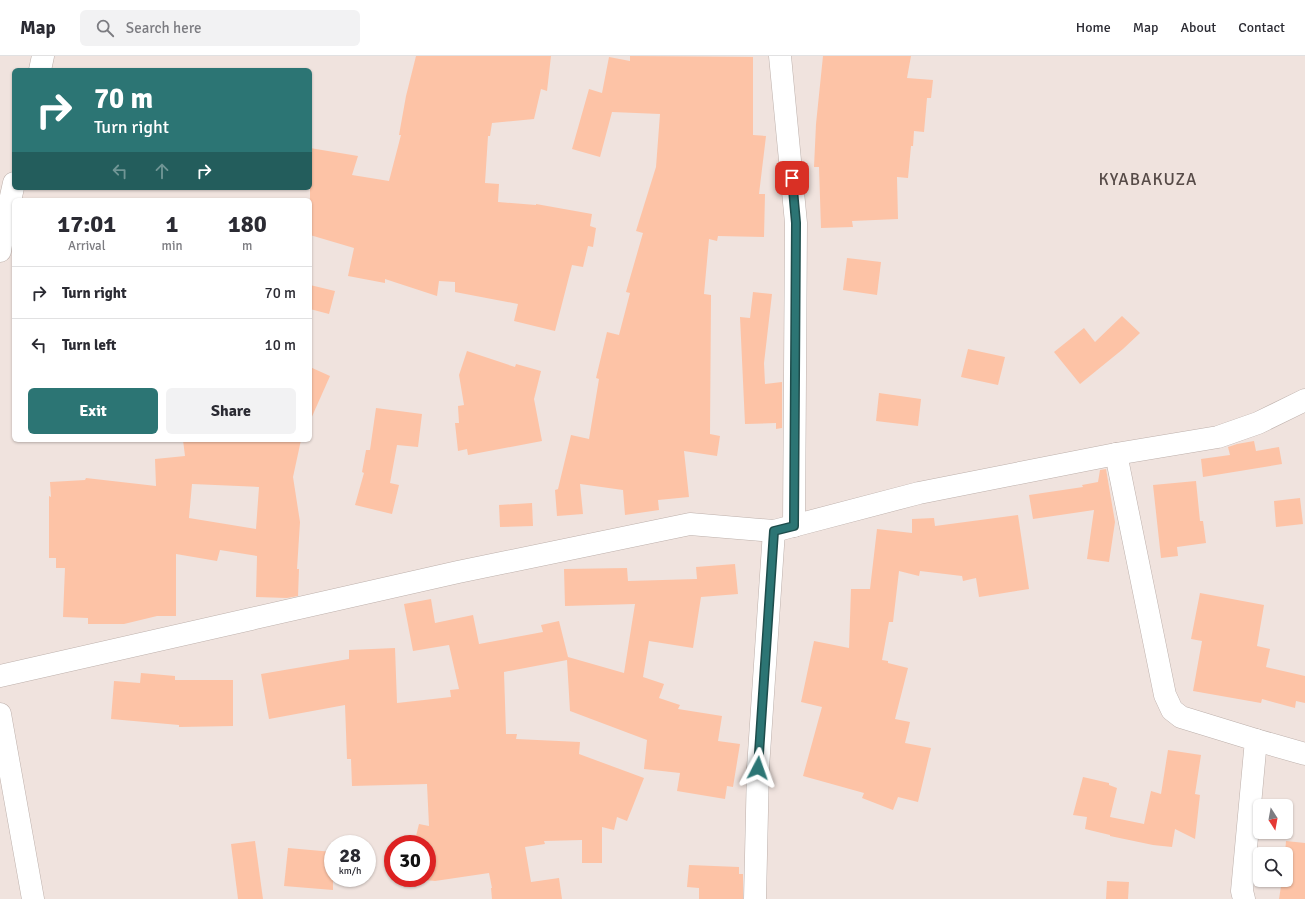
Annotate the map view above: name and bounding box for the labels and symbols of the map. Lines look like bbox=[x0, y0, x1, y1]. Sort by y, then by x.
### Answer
pin bbox=[775, 161, 809, 195]
district label: KYABAKUZA bbox=[1099, 169, 1197, 190]
position arrow bbox=[737, 747, 779, 789]
north arrow bbox=[1253, 799, 1293, 839]
speed limit sign: 30 bbox=[384, 835, 436, 887]

